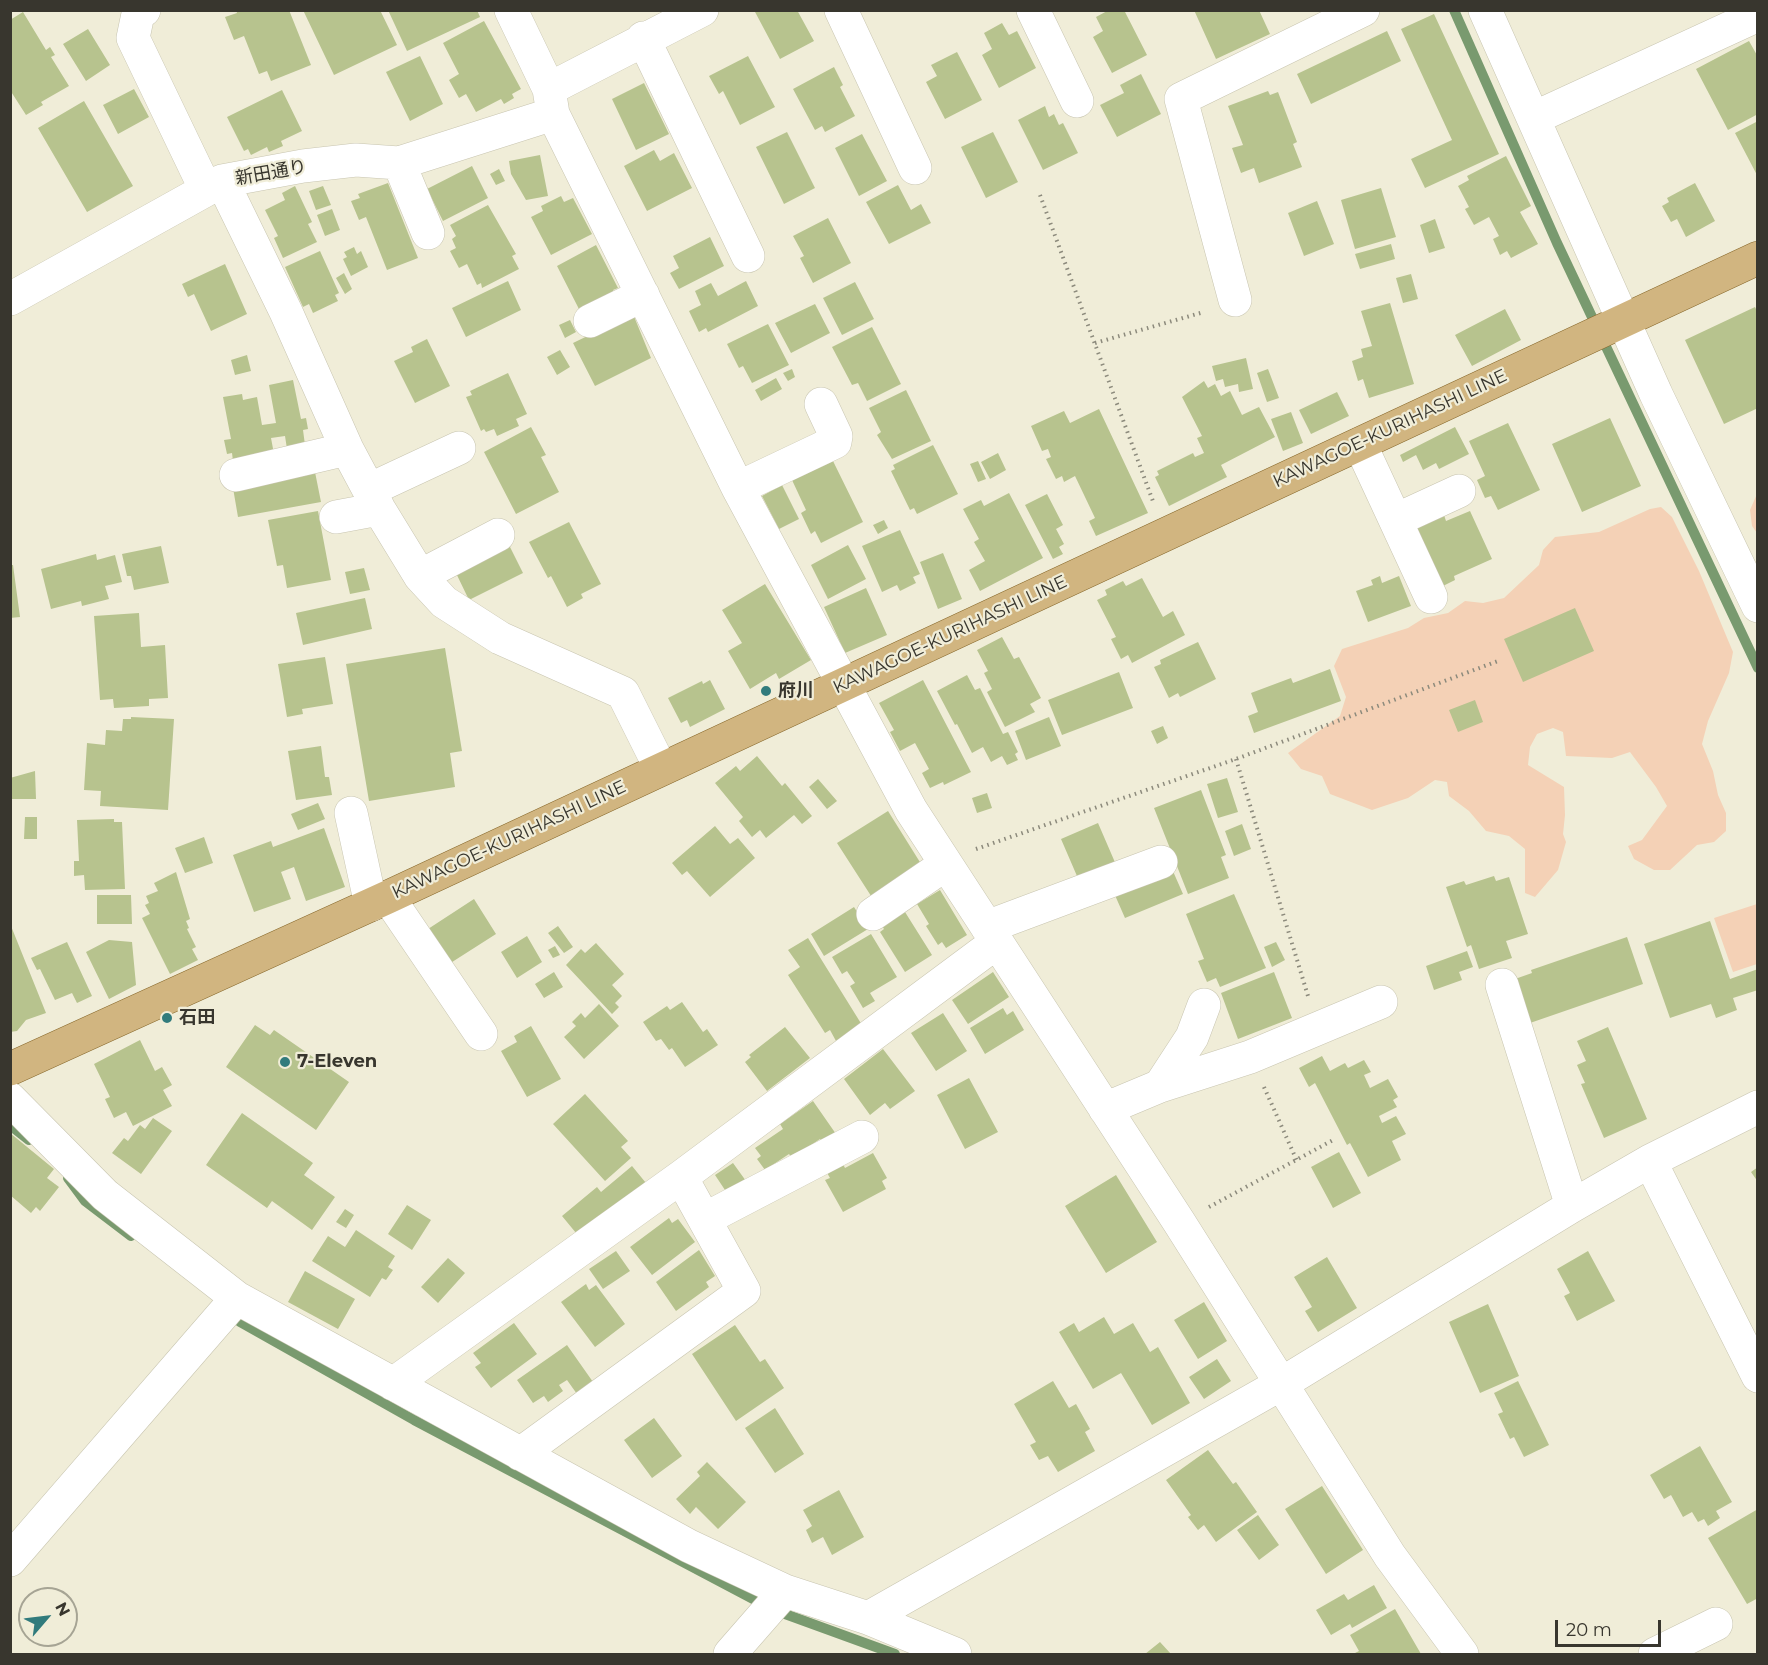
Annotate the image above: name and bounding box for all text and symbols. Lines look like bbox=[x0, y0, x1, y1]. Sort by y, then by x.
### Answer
street label: 新田通り bbox=[234, 156, 308, 190]
street label: KAWAGOE-KURIHASHI LINE bbox=[1270, 365, 1510, 493]
street label: KAWAGOE-KURIHASHI LINE bbox=[830, 571, 1070, 699]
place label: 府川 bbox=[778, 680, 814, 702]
marker: 府川 bbox=[759, 684, 773, 698]
street label: KAWAGOE-KURIHASHI LINE bbox=[389, 776, 629, 904]
place label: 石田 bbox=[179, 1007, 215, 1029]
marker: 石田 bbox=[160, 1011, 174, 1025]
place label: 7-Eleven bbox=[297, 1051, 377, 1073]
marker: 7-Eleven bbox=[278, 1055, 292, 1069]
north arrow bbox=[18, 1587, 78, 1647]
text: N bbox=[51, 1599, 74, 1619]
scale bar bbox=[1558, 1608, 1664, 1646]
text: 20 m bbox=[1566, 1619, 1612, 1641]

